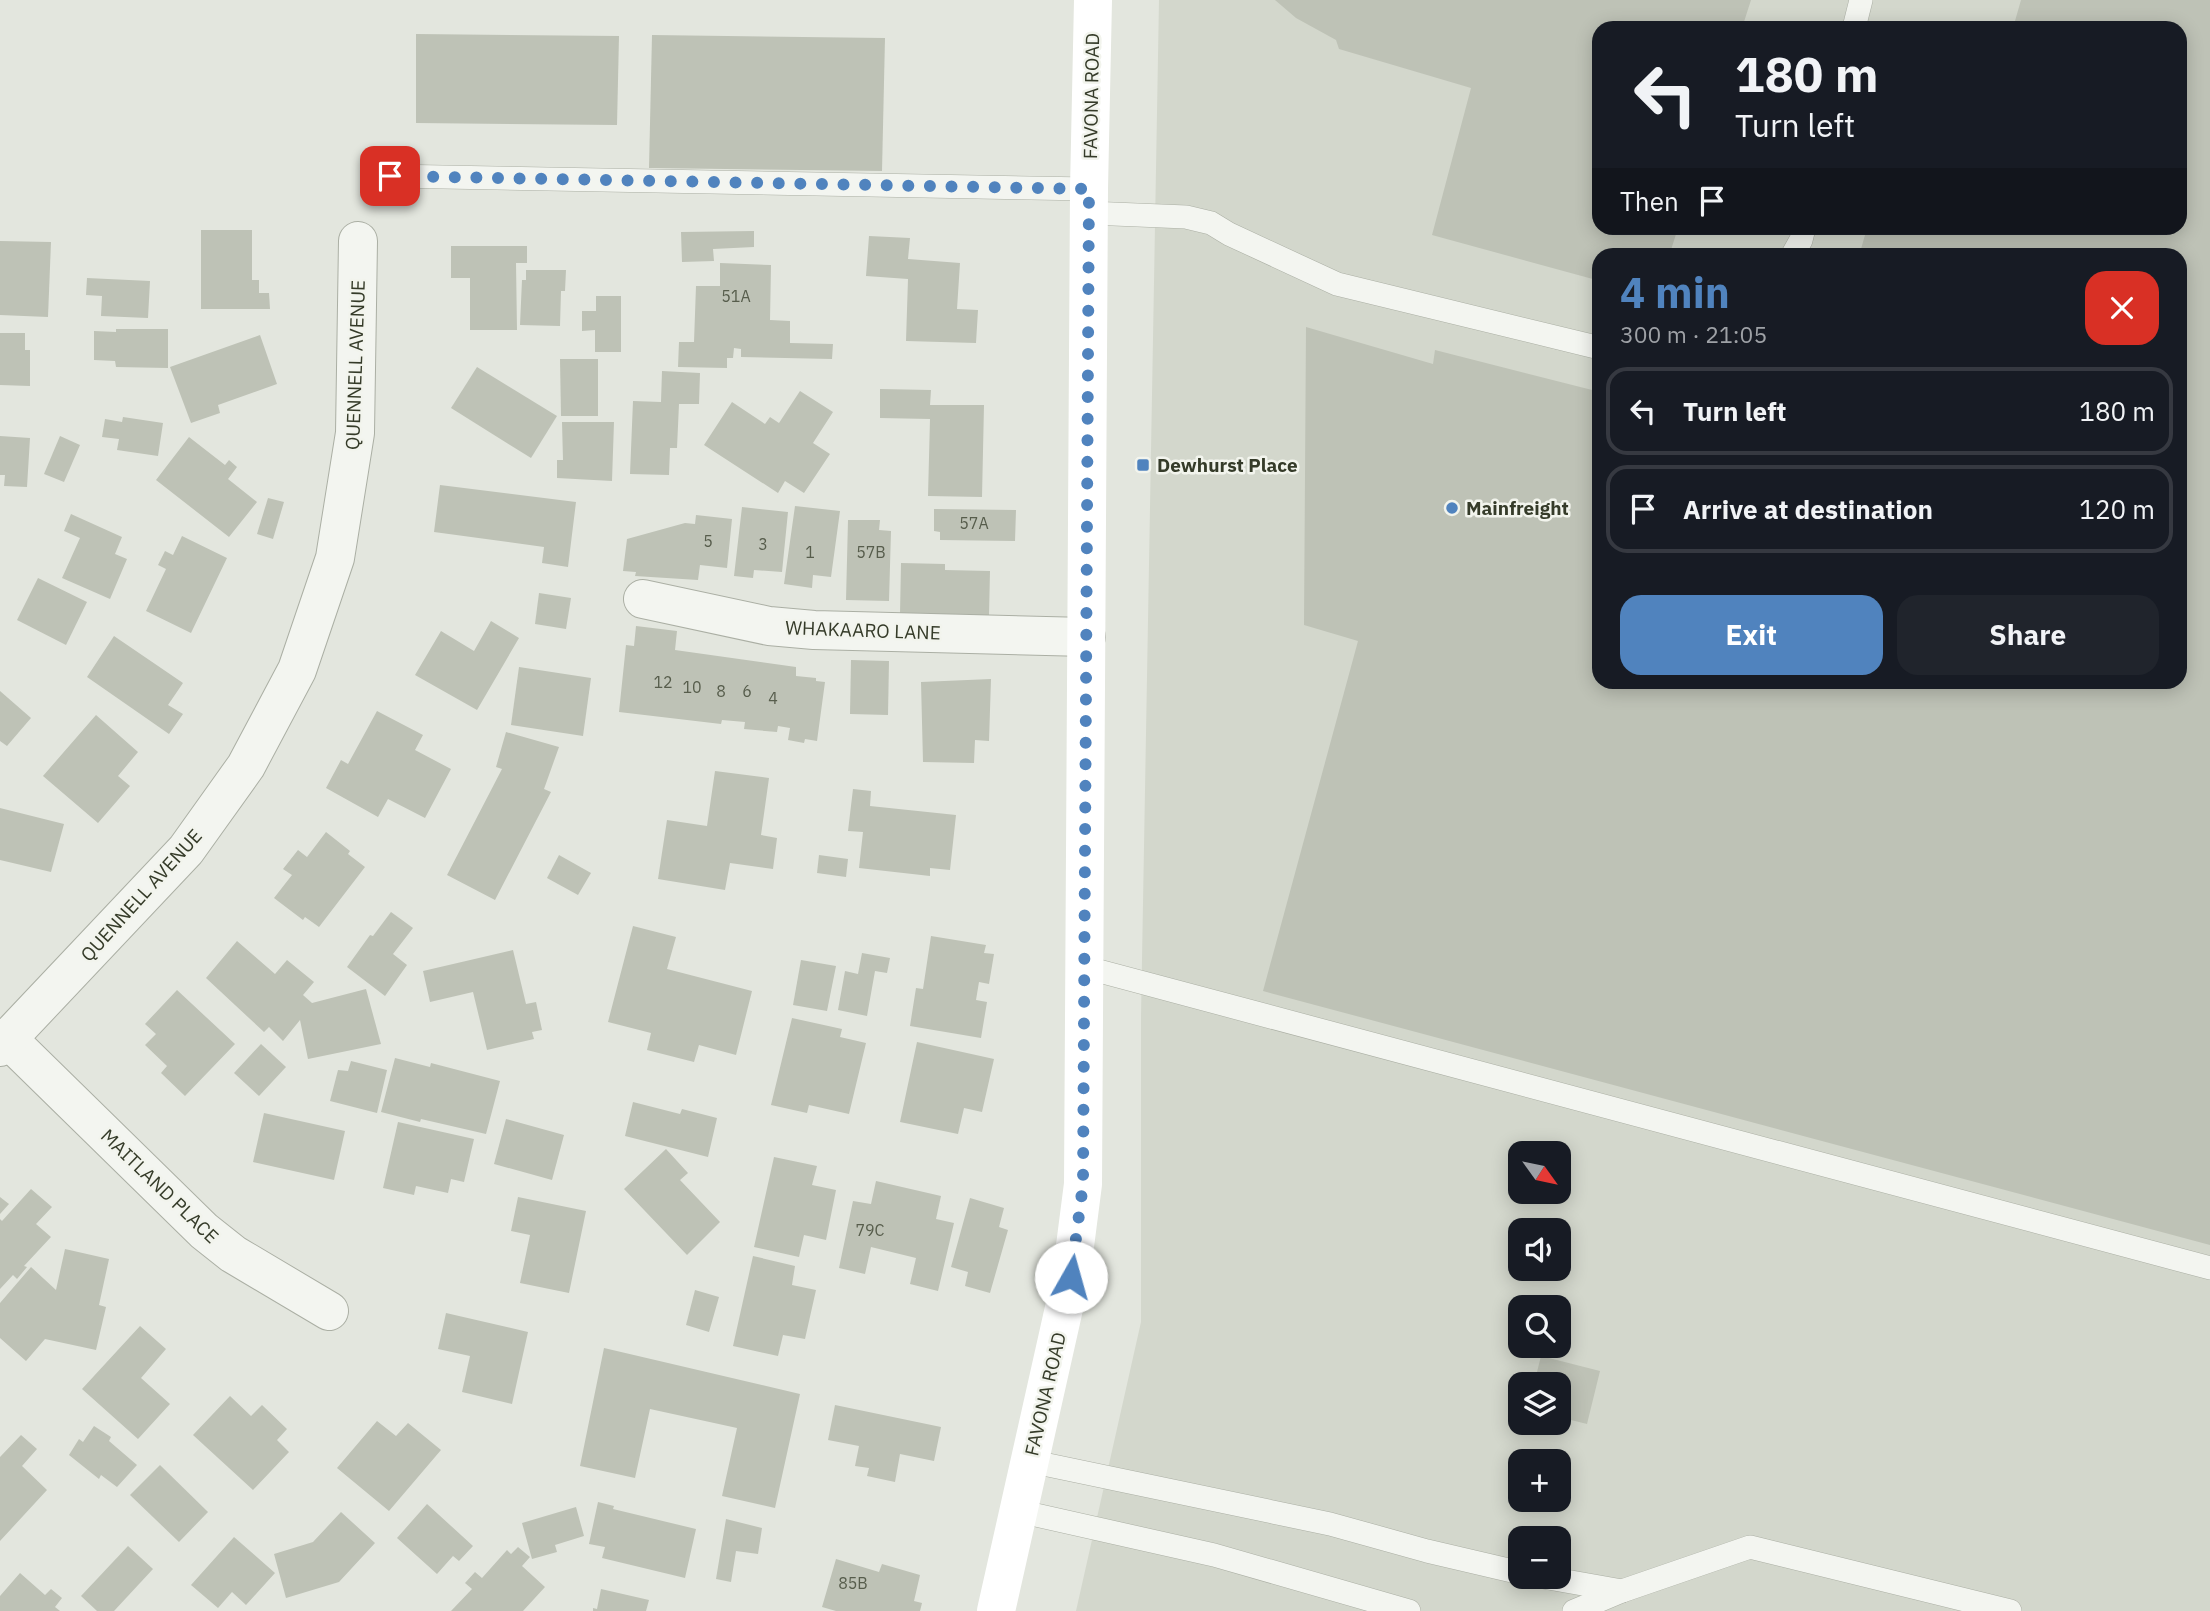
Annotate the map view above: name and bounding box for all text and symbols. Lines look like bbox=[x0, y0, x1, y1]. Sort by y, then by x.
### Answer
street label: FAVONA ROAD bbox=[1078, 33, 1104, 159]
text: 180 m bbox=[1735, 42, 1879, 105]
icon: left bbox=[1620, 49, 1711, 140]
text: Turn left bbox=[1735, 104, 1855, 146]
pin bbox=[360, 146, 420, 206]
icon: arrive bbox=[371, 157, 409, 195]
icon: arrive bbox=[1693, 182, 1731, 220]
text: Then bbox=[1620, 184, 1679, 218]
text: 4 min bbox=[1620, 265, 1730, 320]
button: close bbox=[2085, 271, 2159, 345]
street label: QUENNELL AVENUE bbox=[340, 279, 370, 451]
house number: 51A bbox=[721, 286, 751, 306]
text: 300 m · 21:05 bbox=[1620, 319, 1767, 349]
icon: left bbox=[1624, 392, 1662, 430]
text: Turn left bbox=[1683, 394, 1786, 428]
text: 180 m bbox=[2079, 394, 2155, 428]
place label: Dewhurst Place bbox=[1157, 453, 1298, 477]
marker: Dewhurst Place bbox=[1135, 457, 1151, 473]
icon: arrive bbox=[1624, 490, 1662, 528]
text: Arrive at destination bbox=[1683, 492, 1933, 526]
text: 120 m bbox=[2079, 492, 2155, 526]
place label: Mainfreight bbox=[1466, 496, 1569, 520]
marker: Mainfreight bbox=[1444, 500, 1460, 516]
house number: 57A bbox=[959, 513, 989, 533]
house number: 5 bbox=[703, 531, 713, 551]
house number: 3 bbox=[758, 534, 768, 554]
house number: 1 bbox=[805, 542, 815, 562]
house number: 57B bbox=[856, 542, 886, 562]
button: Exit bbox=[1620, 595, 1883, 675]
button: Share bbox=[1897, 595, 2159, 675]
street label: WHAKAARO LANE bbox=[785, 615, 941, 645]
house number: 12 bbox=[653, 672, 673, 692]
house number: 10 bbox=[682, 677, 702, 697]
house number: 8 bbox=[716, 681, 726, 701]
house number: 6 bbox=[742, 681, 752, 701]
house number: 4 bbox=[768, 688, 778, 708]
street label: QUENNELL AVENUE bbox=[75, 824, 207, 966]
street label: MAITLAND PLACE bbox=[96, 1124, 224, 1248]
north arrow bbox=[1508, 1141, 1572, 1204]
map controls bbox=[1508, 1141, 1571, 1589]
button: sound bbox=[1508, 1218, 1571, 1281]
house number: 79C bbox=[855, 1220, 885, 1240]
position arrow bbox=[1034, 1240, 1108, 1314]
button: search bbox=[1508, 1295, 1571, 1358]
street label: FAVONA ROAD bbox=[1019, 1330, 1071, 1458]
button: layers bbox=[1508, 1372, 1571, 1435]
button: + bbox=[1508, 1449, 1571, 1512]
button: − bbox=[1508, 1526, 1571, 1589]
house number: 85B bbox=[838, 1573, 868, 1593]

